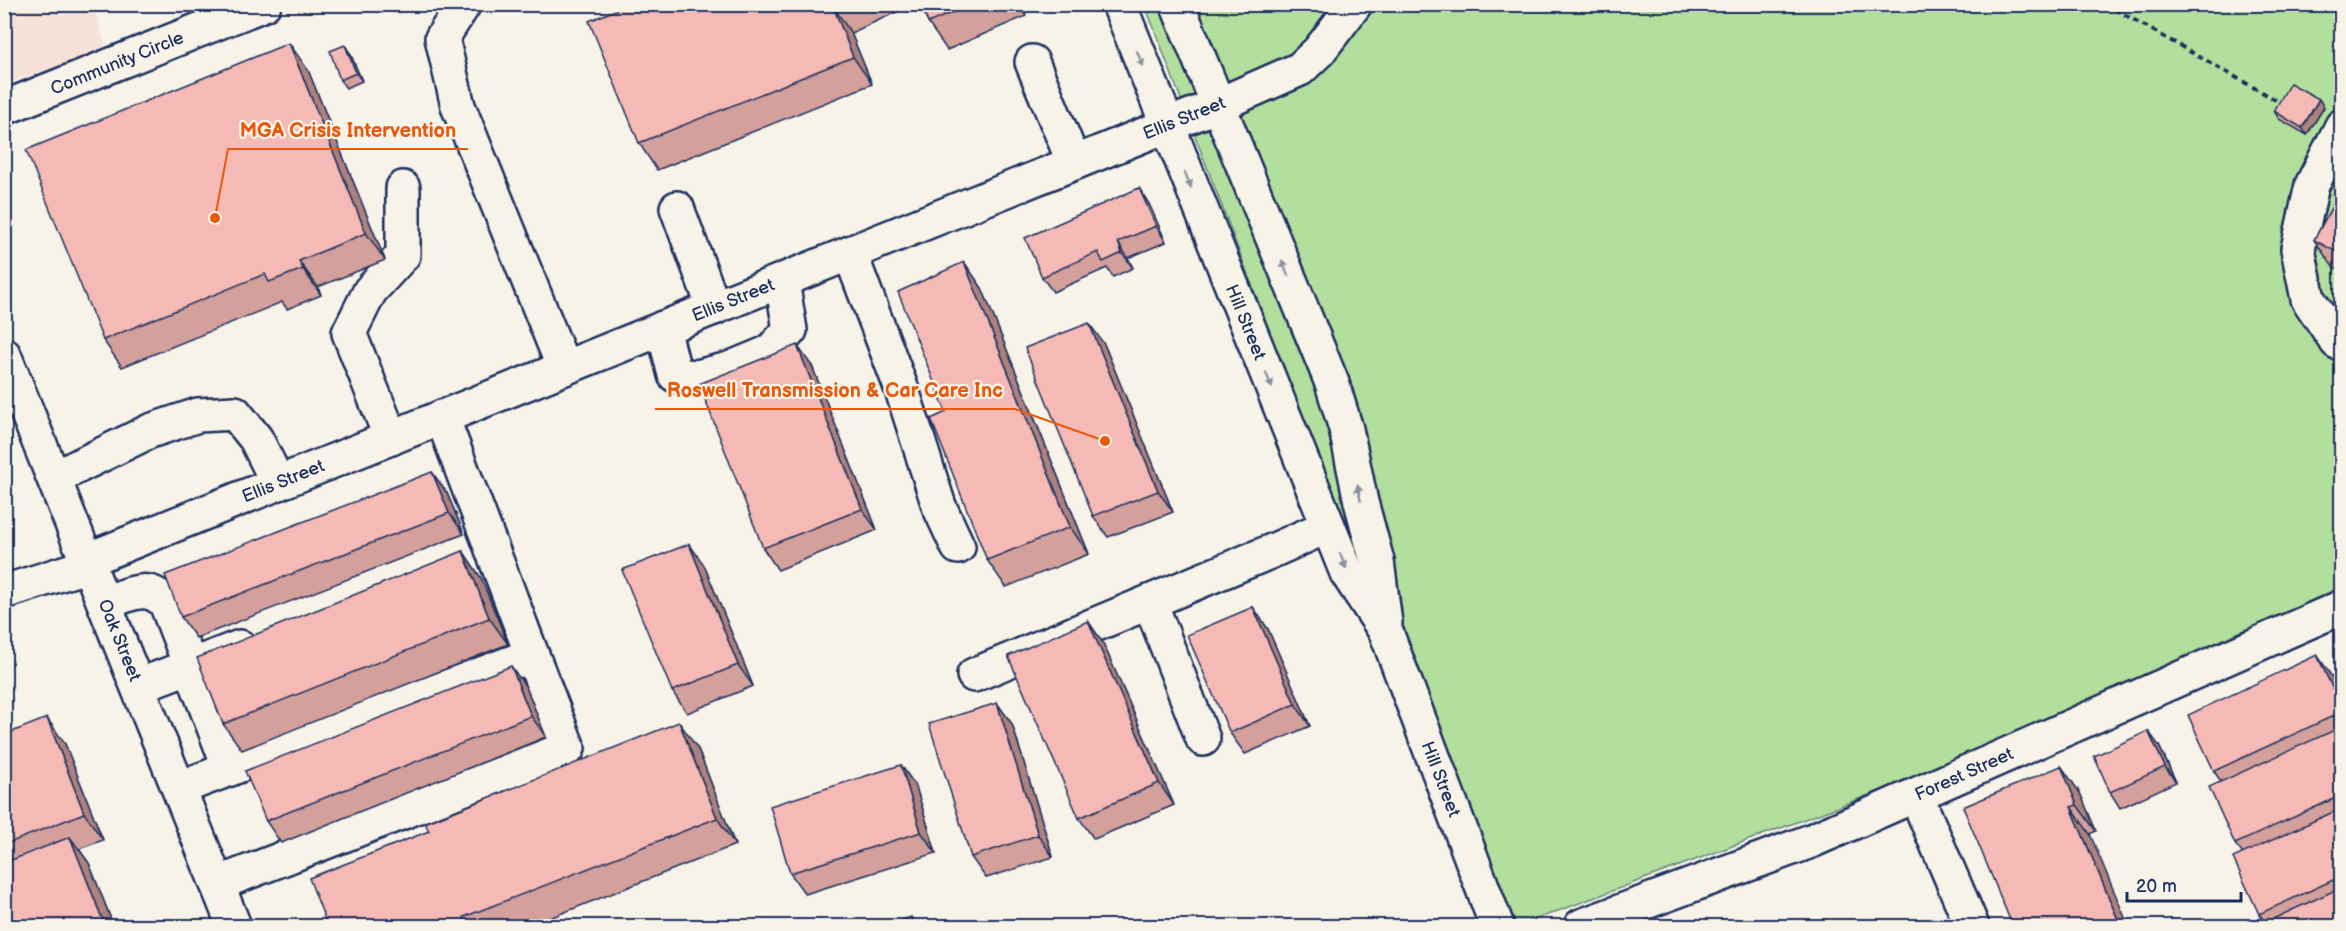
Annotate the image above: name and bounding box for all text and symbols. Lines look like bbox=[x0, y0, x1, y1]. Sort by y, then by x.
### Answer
street label: Community Circle bbox=[48, 27, 187, 100]
one-way arrow bbox=[1136, 50, 1146, 68]
street label: Ellis Street bbox=[1140, 92, 1229, 144]
callout: MGA Crisis Intervention bbox=[228, 111, 468, 149]
text: MGA Crisis Intervention bbox=[240, 119, 456, 143]
one-way arrow bbox=[1184, 171, 1194, 189]
one-way arrow bbox=[1280, 259, 1289, 277]
street label: Ellis Street bbox=[689, 274, 778, 326]
street label: Hill Street bbox=[1221, 281, 1270, 363]
callout: Roswell Transmission & Car Care Inc bbox=[655, 371, 1015, 409]
one-way arrow bbox=[1264, 372, 1274, 390]
text: Roswell Transmission & Car Care Inc bbox=[667, 379, 1003, 403]
street label: Ellis Street bbox=[239, 455, 328, 507]
one-way arrow bbox=[1354, 483, 1363, 502]
one-way arrow bbox=[1339, 552, 1348, 570]
street label: Oak Street bbox=[94, 596, 146, 685]
street label: Hill Street bbox=[1417, 738, 1465, 820]
street label: Forest Street bbox=[1912, 743, 2017, 806]
scale bar bbox=[2127, 865, 2241, 903]
text: 20 m bbox=[2136, 876, 2177, 897]

